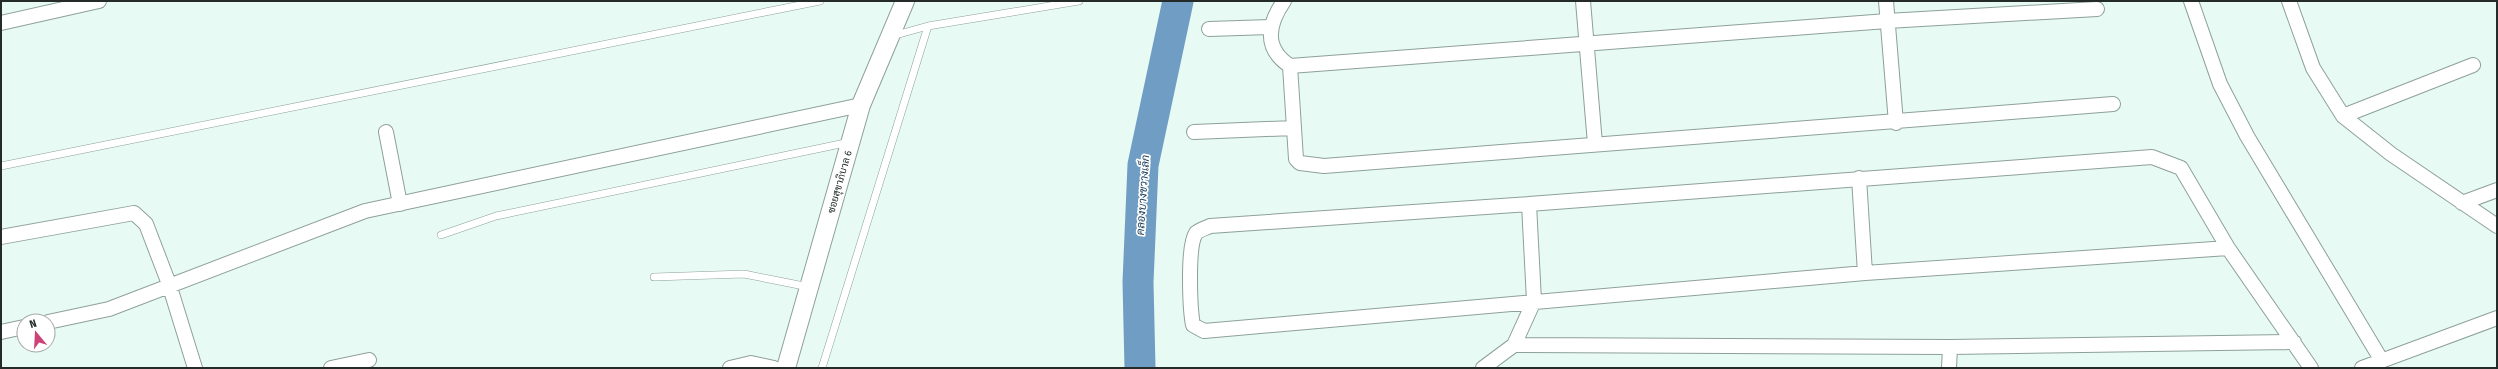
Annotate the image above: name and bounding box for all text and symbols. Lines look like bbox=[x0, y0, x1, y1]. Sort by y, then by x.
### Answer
street label: ซอยสุขาภิบาล 6 bbox=[825, 149, 856, 215]
water label: คลองบางขวางเล็ก bbox=[1131, 154, 1152, 236]
north arrow bbox=[16, 313, 56, 353]
text: N bbox=[28, 317, 38, 331]

